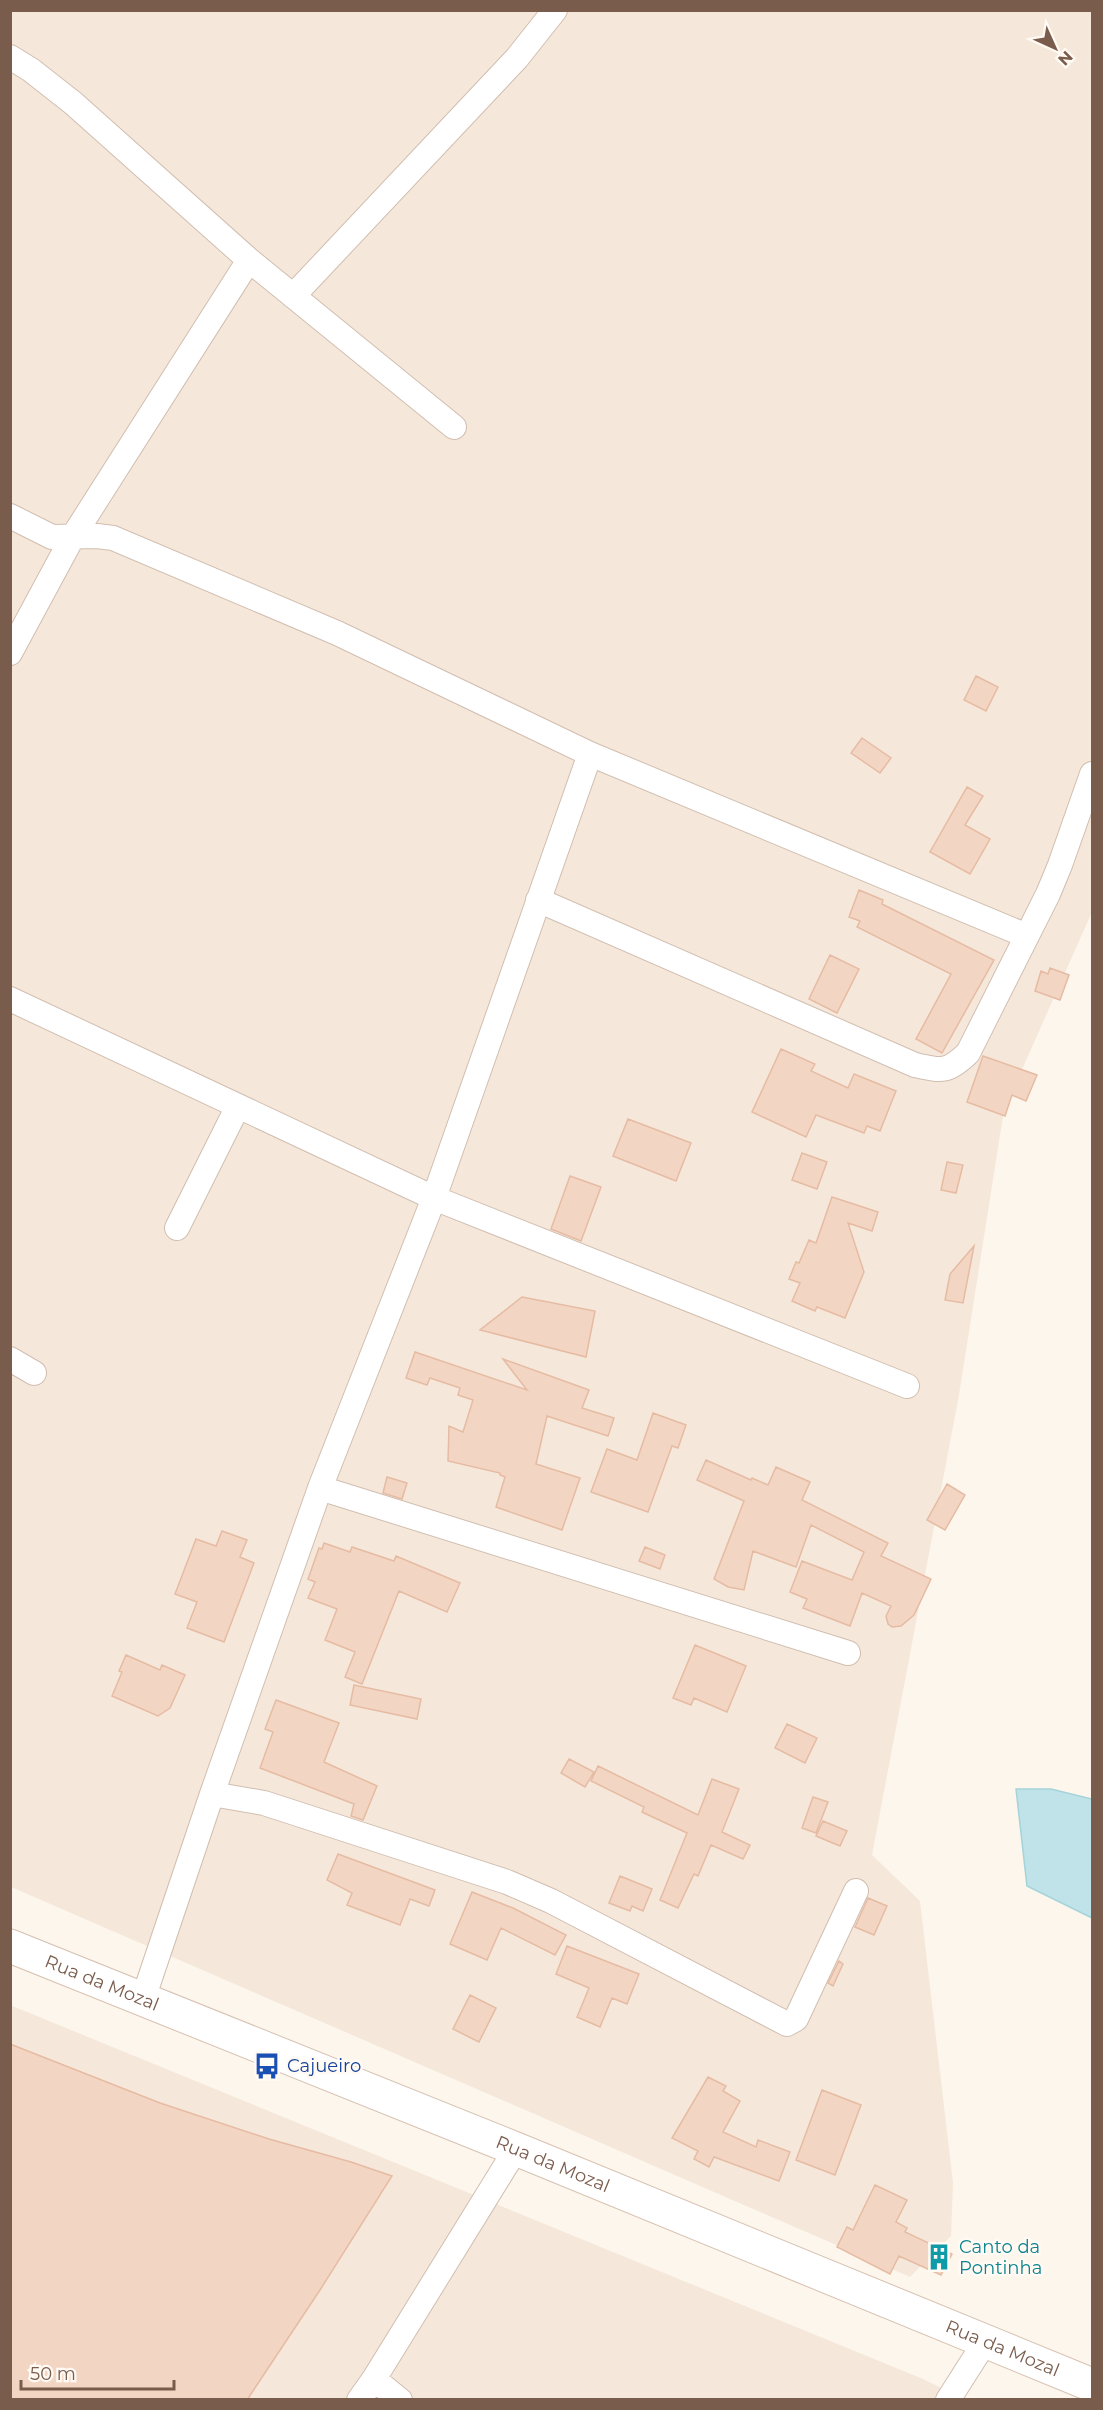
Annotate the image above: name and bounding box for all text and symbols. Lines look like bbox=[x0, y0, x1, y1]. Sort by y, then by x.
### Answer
north arrow bbox=[1025, 18, 1085, 78]
text: N bbox=[1054, 47, 1077, 70]
street label: Rua da Mozal bbox=[42, 1950, 162, 2016]
bus stop icon: Cajueiro bbox=[252, 2051, 282, 2081]
place label: Cajueiro bbox=[287, 2055, 361, 2077]
street label: Rua da Mozal bbox=[493, 2131, 613, 2197]
place label: Canto da Pontinha bbox=[959, 2236, 1042, 2279]
building icon: Canto da Pontinha bbox=[924, 2242, 954, 2272]
street label: Rua da Mozal bbox=[942, 2315, 1063, 2381]
scale bar bbox=[21, 2353, 174, 2391]
text: 50 m bbox=[30, 2363, 76, 2385]

